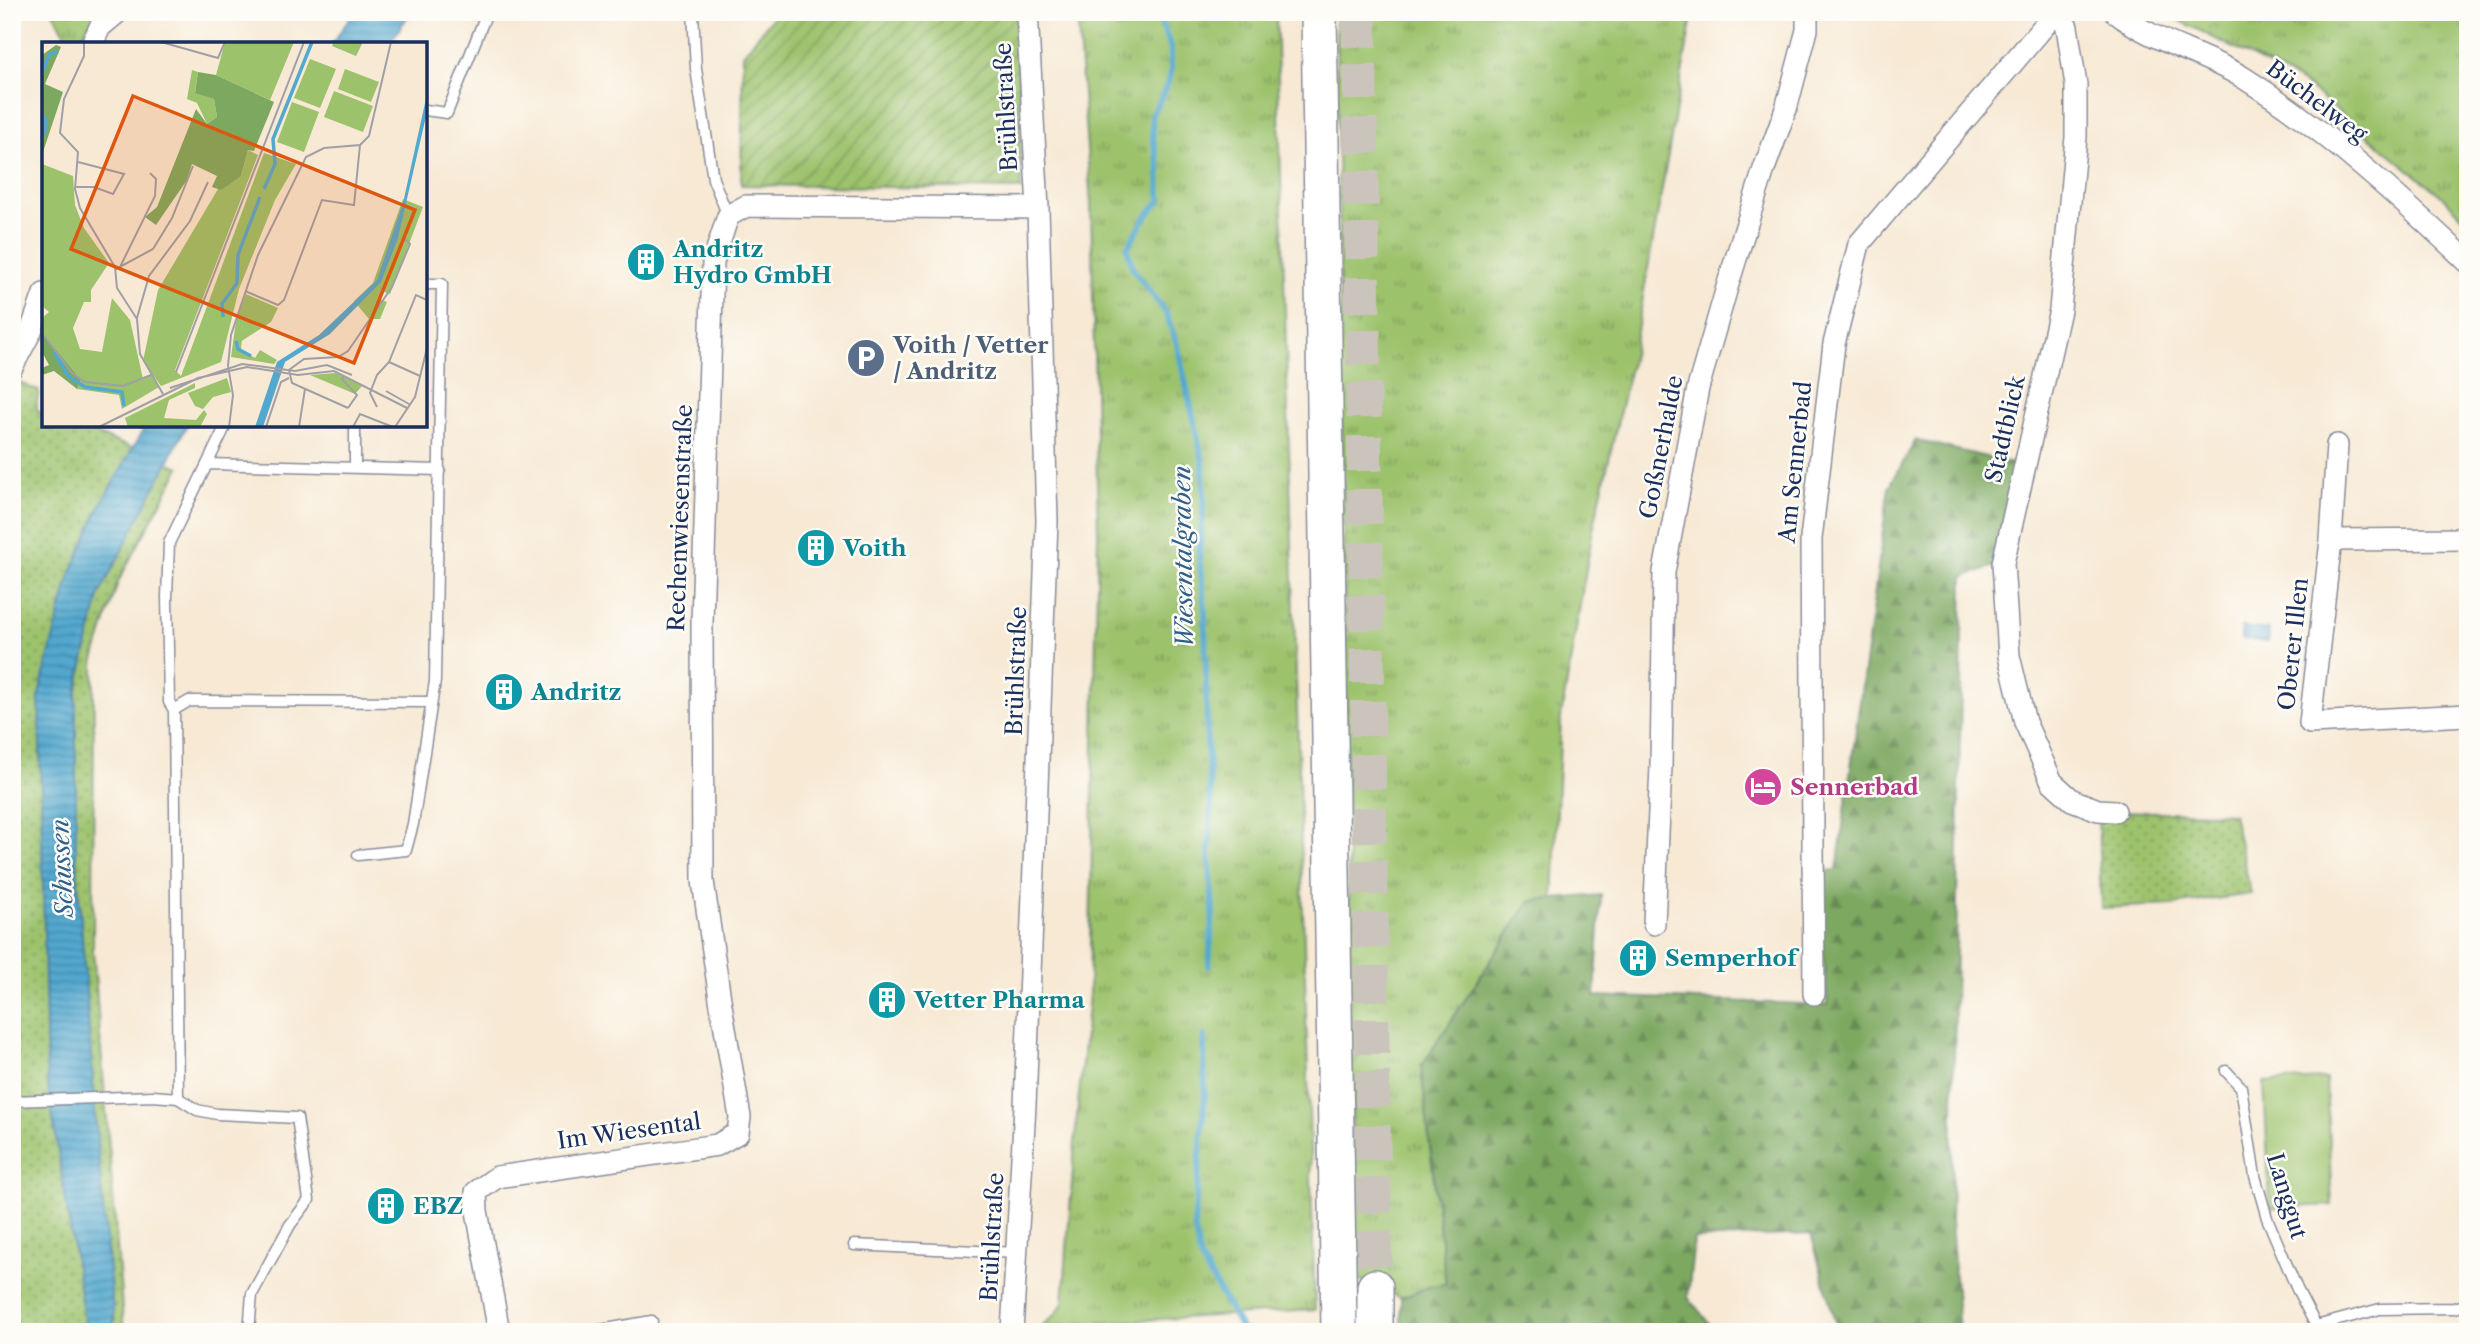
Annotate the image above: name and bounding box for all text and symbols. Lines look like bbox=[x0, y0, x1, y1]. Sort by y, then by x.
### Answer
inset map bbox=[42, 42, 427, 427]
street label: Brühlstraße bbox=[989, 42, 1023, 172]
street label: Büchelweg bbox=[2261, 54, 2374, 149]
place label: Andritz Hydro GmbH bbox=[672, 235, 832, 289]
building icon: Andritz Hydro GmbH bbox=[625, 241, 667, 283]
place label: Voith / Vetter / Andritz bbox=[892, 331, 1049, 385]
parking icon: Voith / Vetter / Andritz bbox=[845, 337, 887, 379]
street label: Stadtblick bbox=[1979, 371, 2031, 485]
street label: Goßnerhalde bbox=[1633, 373, 1689, 521]
street label: Am Sennerbad bbox=[1772, 380, 1817, 545]
street label: Rechenwiesenstraße bbox=[662, 404, 698, 632]
water label: Wiesentalgraben bbox=[1167, 466, 1199, 648]
building icon: Voith bbox=[795, 527, 837, 569]
place label: Voith bbox=[842, 534, 907, 562]
street label: Oberer Illen bbox=[2272, 576, 2314, 712]
street label: Brühlstraße bbox=[1000, 606, 1032, 736]
building icon: Andritz bbox=[483, 671, 525, 713]
place label: Andritz bbox=[530, 678, 622, 706]
hotel icon: Sennerbad bbox=[1742, 766, 1784, 808]
place label: Sennerbad bbox=[1790, 773, 1919, 801]
water label: Schussen bbox=[45, 818, 79, 920]
building icon: Semperhof bbox=[1617, 937, 1659, 979]
place label: Semperhof bbox=[1665, 944, 1800, 972]
building icon: Vetter Pharma bbox=[866, 979, 908, 1021]
place label: Vetter Pharma bbox=[913, 986, 1085, 1014]
street label: Im Wiesental bbox=[555, 1107, 703, 1155]
street label: Langgut bbox=[2261, 1150, 2313, 1242]
street label: Brühlstraße bbox=[975, 1172, 1009, 1302]
building icon: EBZ bbox=[365, 1185, 407, 1227]
place label: EBZ bbox=[413, 1192, 463, 1220]

